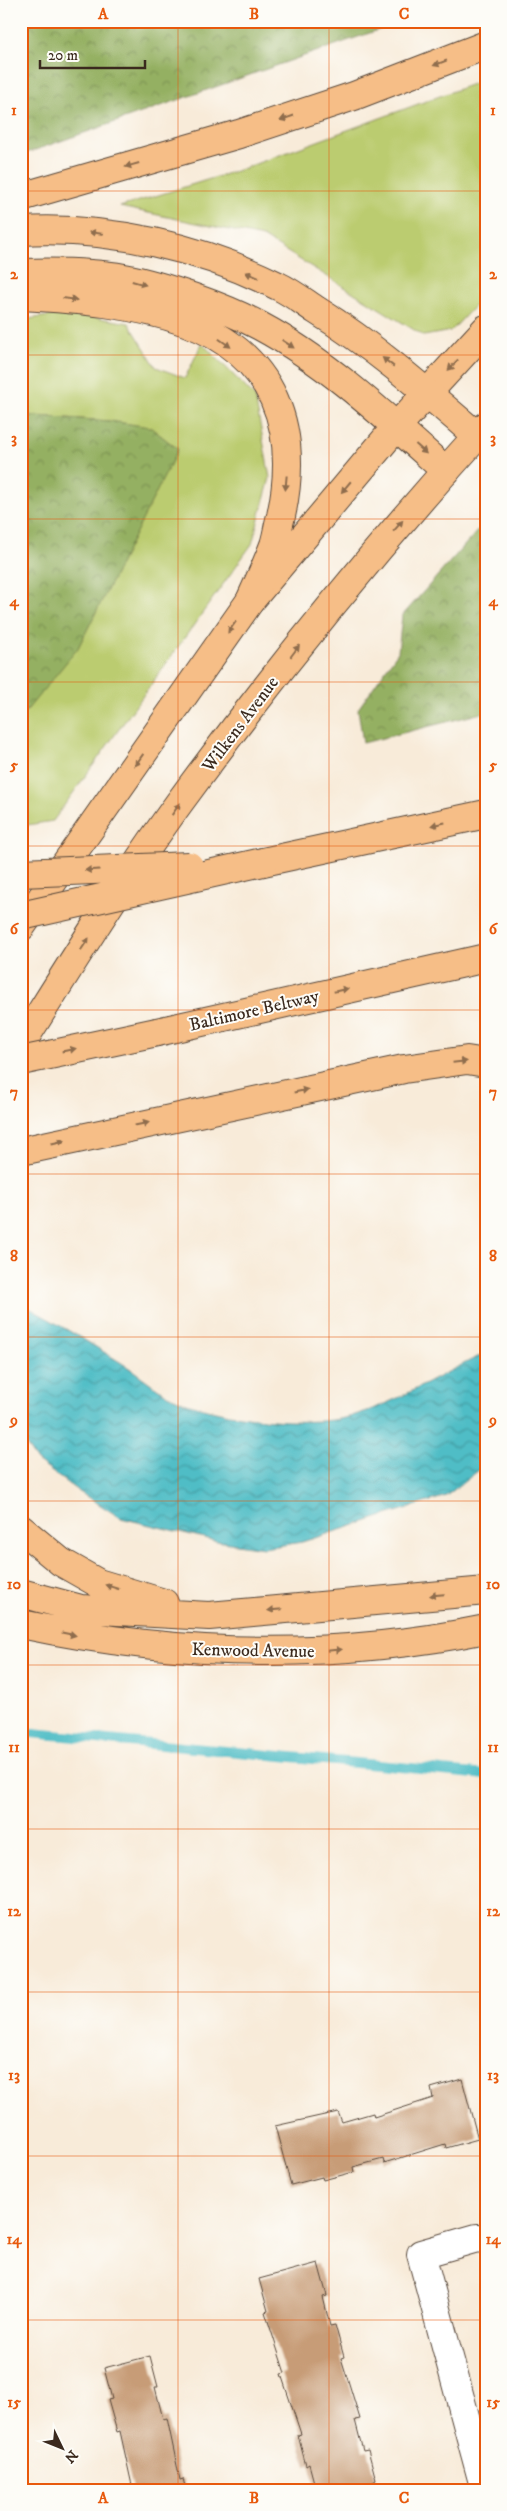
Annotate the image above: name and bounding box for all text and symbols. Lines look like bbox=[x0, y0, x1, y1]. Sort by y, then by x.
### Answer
text: A bbox=[97, 4, 109, 24]
text: B bbox=[249, 4, 259, 24]
text: C bbox=[399, 4, 409, 24]
scale bar bbox=[40, 38, 145, 70]
text: 20 m bbox=[48, 46, 78, 65]
one-way arrow bbox=[432, 59, 447, 67]
text: 1 bbox=[11, 100, 17, 120]
text: 1 bbox=[490, 100, 496, 120]
one-way arrow bbox=[280, 115, 295, 122]
one-way arrow bbox=[124, 161, 139, 169]
one-way arrow bbox=[88, 229, 104, 237]
text: 2 bbox=[10, 264, 19, 284]
text: 2 bbox=[489, 264, 498, 284]
one-way arrow bbox=[244, 271, 259, 279]
one-way arrow bbox=[132, 279, 147, 287]
one-way arrow bbox=[62, 295, 78, 303]
one-way arrow bbox=[218, 338, 232, 348]
one-way arrow bbox=[282, 339, 295, 349]
one-way arrow bbox=[382, 357, 395, 368]
one-way arrow bbox=[447, 359, 458, 371]
text: 3 bbox=[11, 428, 17, 448]
text: 3 bbox=[490, 428, 496, 448]
one-way arrow bbox=[415, 443, 427, 455]
one-way arrow bbox=[282, 475, 290, 491]
one-way arrow bbox=[340, 481, 351, 494]
one-way arrow bbox=[393, 520, 404, 533]
text: 4 bbox=[8, 591, 19, 611]
text: 4 bbox=[487, 591, 498, 611]
one-way arrow bbox=[227, 620, 237, 633]
one-way arrow bbox=[290, 645, 301, 658]
street label: Wilkens Avenue bbox=[197, 672, 284, 778]
one-way arrow bbox=[134, 753, 144, 766]
text: 5 bbox=[9, 755, 18, 775]
text: 5 bbox=[488, 755, 497, 775]
one-way arrow bbox=[171, 802, 181, 815]
one-way arrow bbox=[430, 821, 446, 829]
one-way arrow bbox=[83, 866, 99, 874]
text: 6 bbox=[10, 919, 20, 939]
text: 6 bbox=[489, 919, 499, 939]
one-way arrow bbox=[80, 937, 90, 950]
street label: Baltimore Beltway bbox=[187, 985, 322, 1037]
one-way arrow bbox=[334, 986, 349, 994]
one-way arrow bbox=[61, 1046, 77, 1054]
one-way arrow bbox=[453, 1057, 469, 1065]
text: 7 bbox=[10, 1082, 18, 1102]
text: 7 bbox=[489, 1082, 497, 1102]
one-way arrow bbox=[293, 1087, 308, 1095]
one-way arrow bbox=[134, 1120, 149, 1128]
one-way arrow bbox=[50, 1138, 65, 1146]
text: 8 bbox=[10, 1246, 18, 1266]
text: 8 bbox=[489, 1246, 497, 1266]
text: 9 bbox=[9, 1410, 18, 1430]
text: 9 bbox=[488, 1410, 497, 1430]
text: 10 bbox=[7, 1574, 22, 1594]
text: 10 bbox=[486, 1574, 501, 1594]
one-way arrow bbox=[104, 1582, 119, 1590]
one-way arrow bbox=[429, 1592, 445, 1600]
one-way arrow bbox=[267, 1606, 283, 1614]
one-way arrow bbox=[61, 1630, 76, 1638]
street label: Kenwood Avenue bbox=[191, 1639, 315, 1663]
one-way arrow bbox=[328, 1646, 344, 1654]
text: 11 bbox=[8, 1737, 20, 1757]
text: 11 bbox=[487, 1737, 499, 1757]
text: 12 bbox=[7, 1901, 22, 1921]
text: 12 bbox=[486, 1901, 501, 1921]
text: 13 bbox=[8, 2065, 20, 2085]
text: 13 bbox=[487, 2065, 499, 2085]
text: 14 bbox=[6, 2229, 22, 2249]
text: 14 bbox=[485, 2229, 501, 2249]
text: 15 bbox=[7, 2392, 21, 2412]
text: 15 bbox=[486, 2392, 500, 2412]
north arrow bbox=[38, 2424, 88, 2474]
text: N bbox=[60, 2446, 81, 2467]
text: A bbox=[97, 2488, 109, 2508]
text: B bbox=[249, 2488, 259, 2508]
text: C bbox=[399, 2488, 409, 2508]

